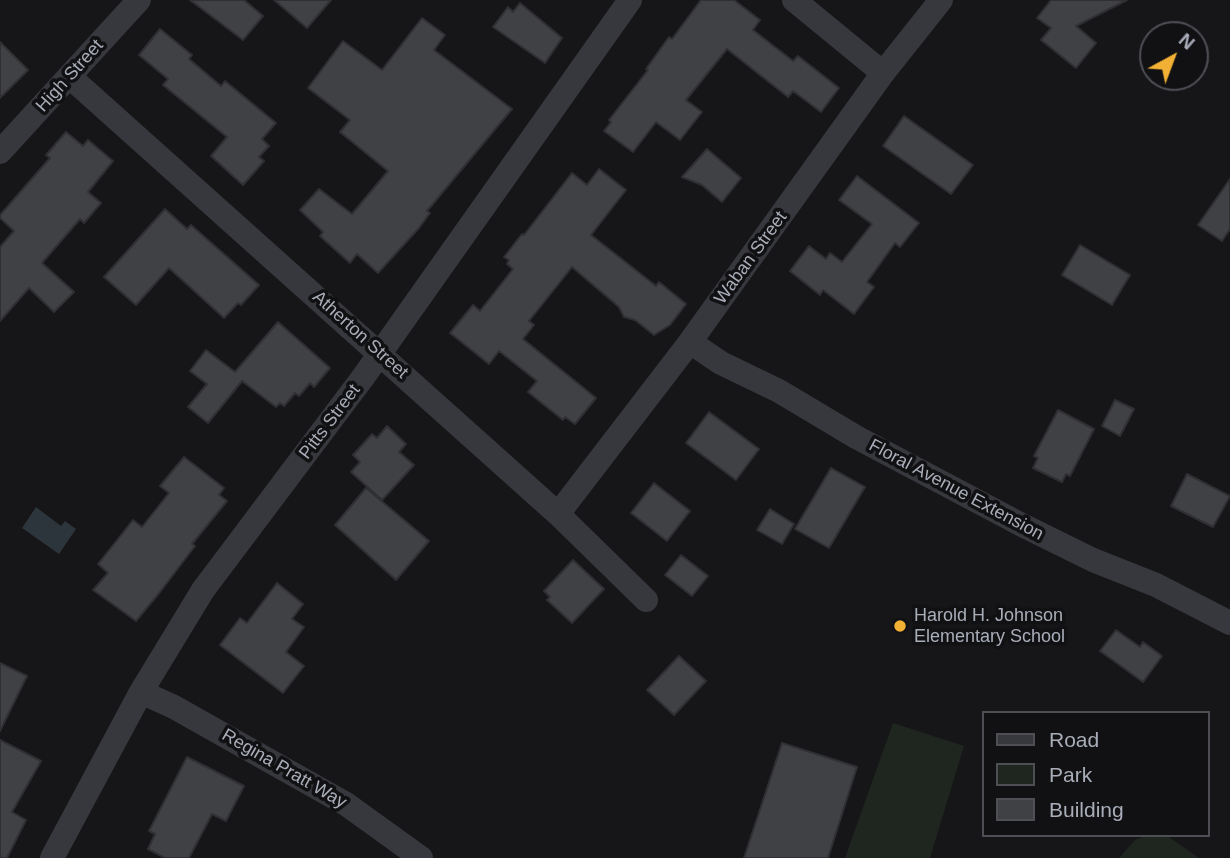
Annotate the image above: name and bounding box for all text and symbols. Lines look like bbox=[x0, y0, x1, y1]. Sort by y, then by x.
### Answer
north arrow bbox=[1139, 21, 1209, 91]
text: N bbox=[1175, 29, 1199, 54]
street label: High Street bbox=[32, 35, 108, 117]
street label: Waban Street bbox=[710, 207, 792, 309]
street label: Atherton Street bbox=[308, 286, 412, 384]
street label: Pitts Street bbox=[295, 380, 365, 464]
street label: Floral Avenue Extension bbox=[865, 435, 1047, 545]
place label: Harold H. Johnson Elementary School bbox=[914, 605, 1065, 648]
marker: Harold H. Johnson Elementary School bbox=[892, 618, 908, 634]
legend bbox=[982, 711, 1209, 837]
street label: Regina Pratt Way bbox=[218, 725, 350, 813]
text: Road bbox=[1049, 728, 1099, 751]
text: Park bbox=[1049, 763, 1092, 786]
text: Building bbox=[1049, 798, 1124, 821]

